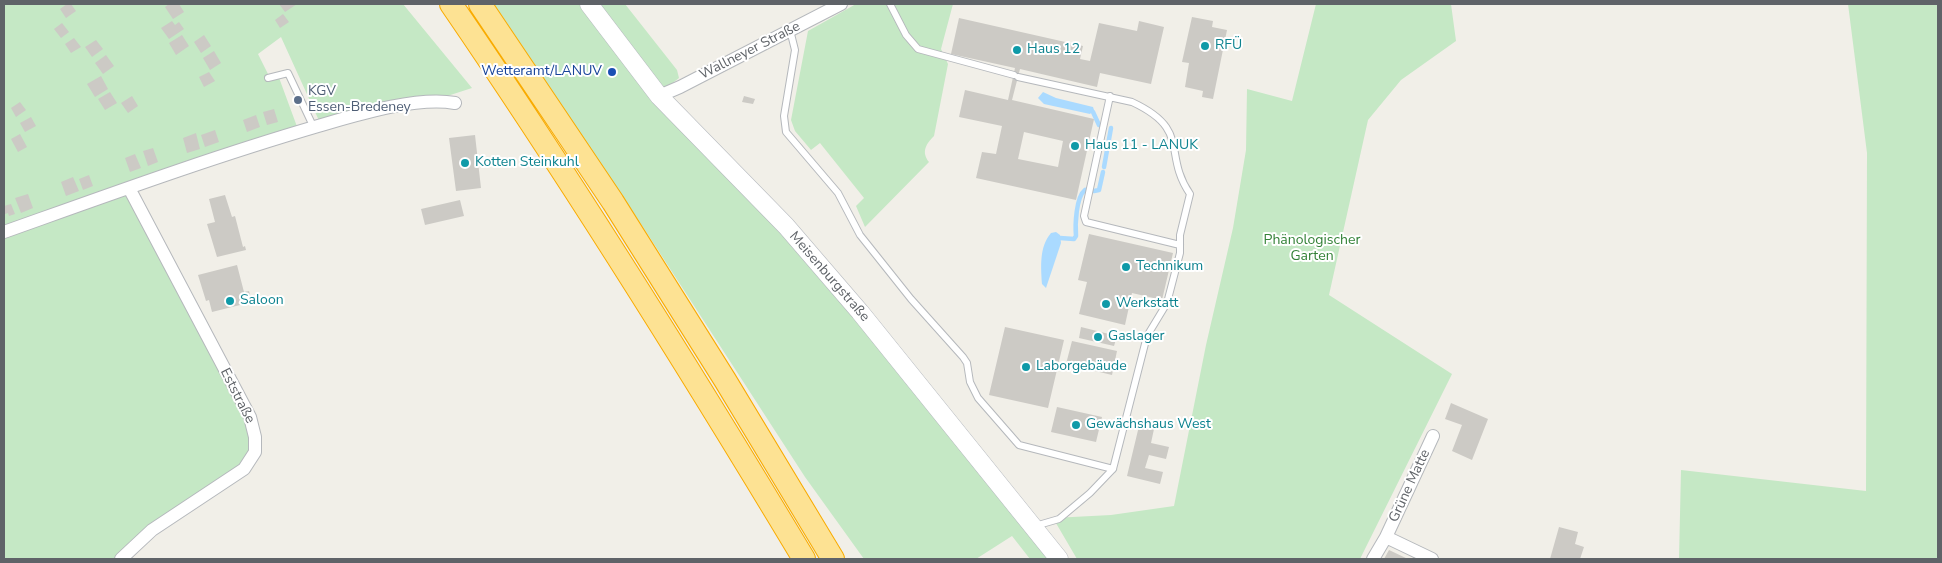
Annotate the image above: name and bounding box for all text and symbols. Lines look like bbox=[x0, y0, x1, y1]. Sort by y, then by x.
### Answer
street label: Wallneyer Straße bbox=[697, 18, 803, 84]
place label: RFÜ bbox=[1215, 38, 1242, 54]
marker: RFÜ bbox=[1199, 40, 1211, 52]
place label: Haus 12 bbox=[1027, 42, 1080, 58]
marker: Haus 12 bbox=[1011, 44, 1023, 56]
place label: Wetteramt/LANUV bbox=[481, 64, 602, 80]
marker: Wetteramt/LANUV bbox=[606, 66, 618, 78]
place label: KGV Essen-Bredeney bbox=[308, 84, 411, 116]
marker: KGV Essen-Bredeney bbox=[292, 94, 304, 106]
place label: Haus 11 - LANUK bbox=[1085, 138, 1198, 154]
marker: Haus 11 - LANUK bbox=[1069, 140, 1081, 152]
place label: Kotten Steinkuhl bbox=[475, 155, 579, 171]
marker: Kotten Steinkuhl bbox=[459, 157, 471, 169]
street label: Meisenburgstraße bbox=[785, 228, 873, 326]
park label: Phänologischer Garten bbox=[1264, 233, 1360, 266]
place label: Technikum bbox=[1136, 259, 1203, 275]
marker: Technikum bbox=[1120, 261, 1132, 273]
place label: Saloon bbox=[240, 293, 284, 309]
marker: Saloon bbox=[224, 295, 236, 307]
place label: Werkstatt bbox=[1116, 296, 1179, 312]
marker: Werkstatt bbox=[1100, 298, 1112, 310]
place label: Gaslager bbox=[1108, 329, 1165, 345]
marker: Gaslager bbox=[1092, 331, 1104, 343]
place label: Laborgebäude bbox=[1036, 359, 1127, 375]
marker: Laborgebäude bbox=[1020, 361, 1032, 373]
street label: Eststraße bbox=[216, 366, 258, 426]
place label: Gewächshaus West bbox=[1086, 417, 1211, 433]
marker: Gewächshaus West bbox=[1070, 419, 1082, 431]
street label: Grüne Matte bbox=[1386, 447, 1434, 525]

